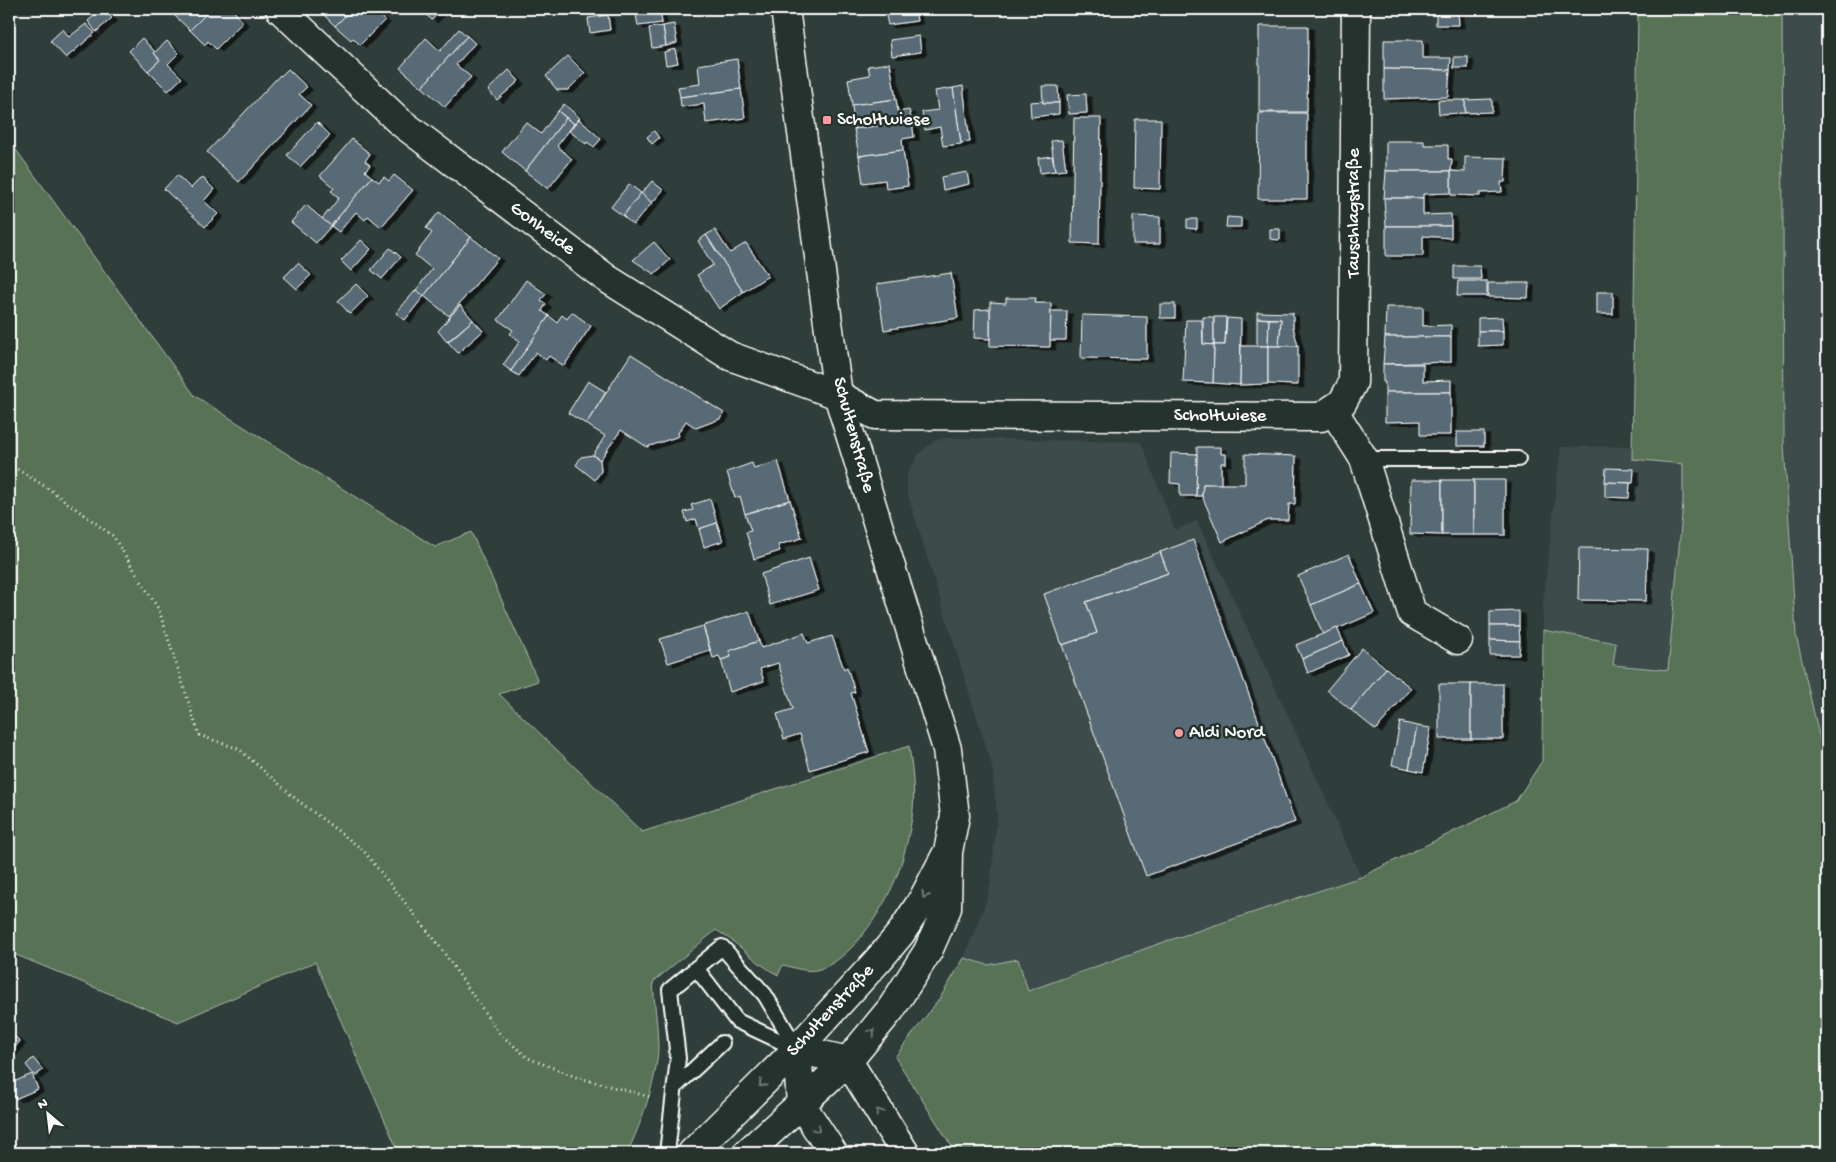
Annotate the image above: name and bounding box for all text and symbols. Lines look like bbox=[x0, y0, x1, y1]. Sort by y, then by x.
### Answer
place label: Scholtwiese bbox=[837, 109, 930, 132]
marker: Scholtwiese bbox=[821, 114, 833, 126]
street label: Tauschlagstraße bbox=[1343, 148, 1366, 279]
street label: Gonheide bbox=[505, 197, 579, 261]
street label: Schultenstraße bbox=[827, 375, 879, 495]
street label: Scholtwiese bbox=[1174, 405, 1267, 428]
place label: Aldi Nord bbox=[1189, 722, 1266, 745]
marker: Aldi Nord bbox=[1173, 727, 1185, 739]
one-way arrow bbox=[921, 889, 931, 898]
street label: Schultenstraße bbox=[782, 960, 880, 1062]
one-way arrow bbox=[866, 1029, 874, 1038]
one-way arrow bbox=[759, 1078, 768, 1087]
north arrow bbox=[22, 1090, 72, 1140]
text: N bbox=[35, 1095, 51, 1114]
one-way arrow bbox=[876, 1108, 886, 1117]
one-way arrow bbox=[811, 1123, 820, 1132]

